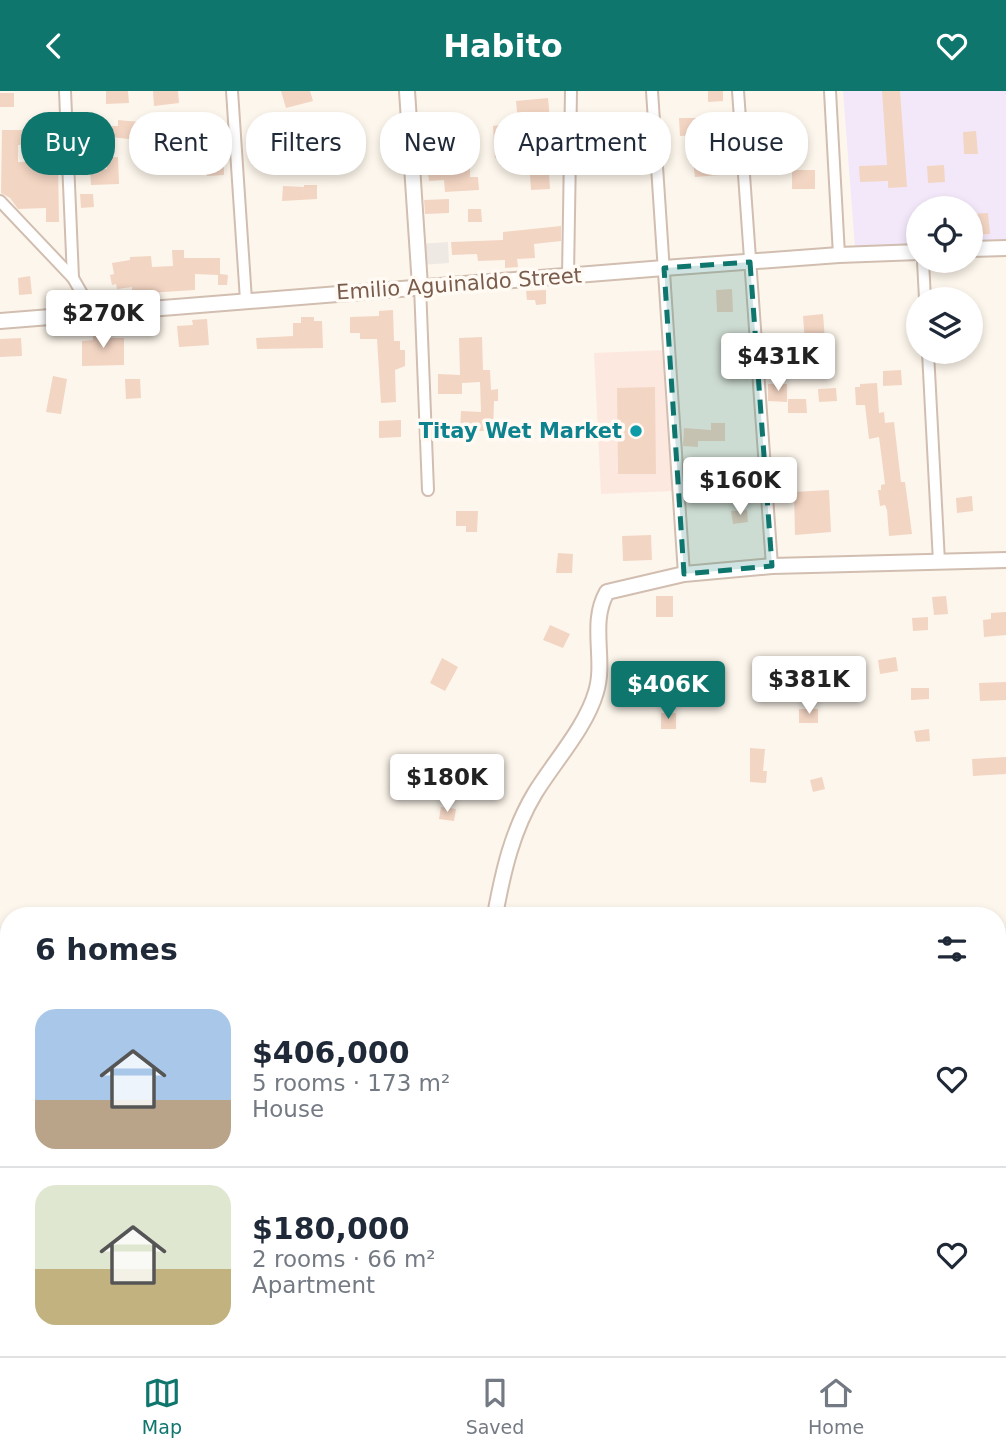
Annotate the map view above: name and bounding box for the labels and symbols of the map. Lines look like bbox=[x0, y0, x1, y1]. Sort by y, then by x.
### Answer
street label: Emilio Aguinaldo Street bbox=[335, 263, 583, 305]
pin: $270K bbox=[54, 291, 152, 350]
pin: $431K bbox=[729, 334, 827, 393]
place label: Titay Wet Market bbox=[419, 419, 622, 443]
marker: Titay Wet Market bbox=[628, 423, 644, 439]
pin: $160K bbox=[691, 457, 789, 517]
pin: $381K bbox=[760, 657, 858, 716]
pin: $406K bbox=[619, 661, 717, 721]
pin: $180K bbox=[398, 755, 496, 814]

